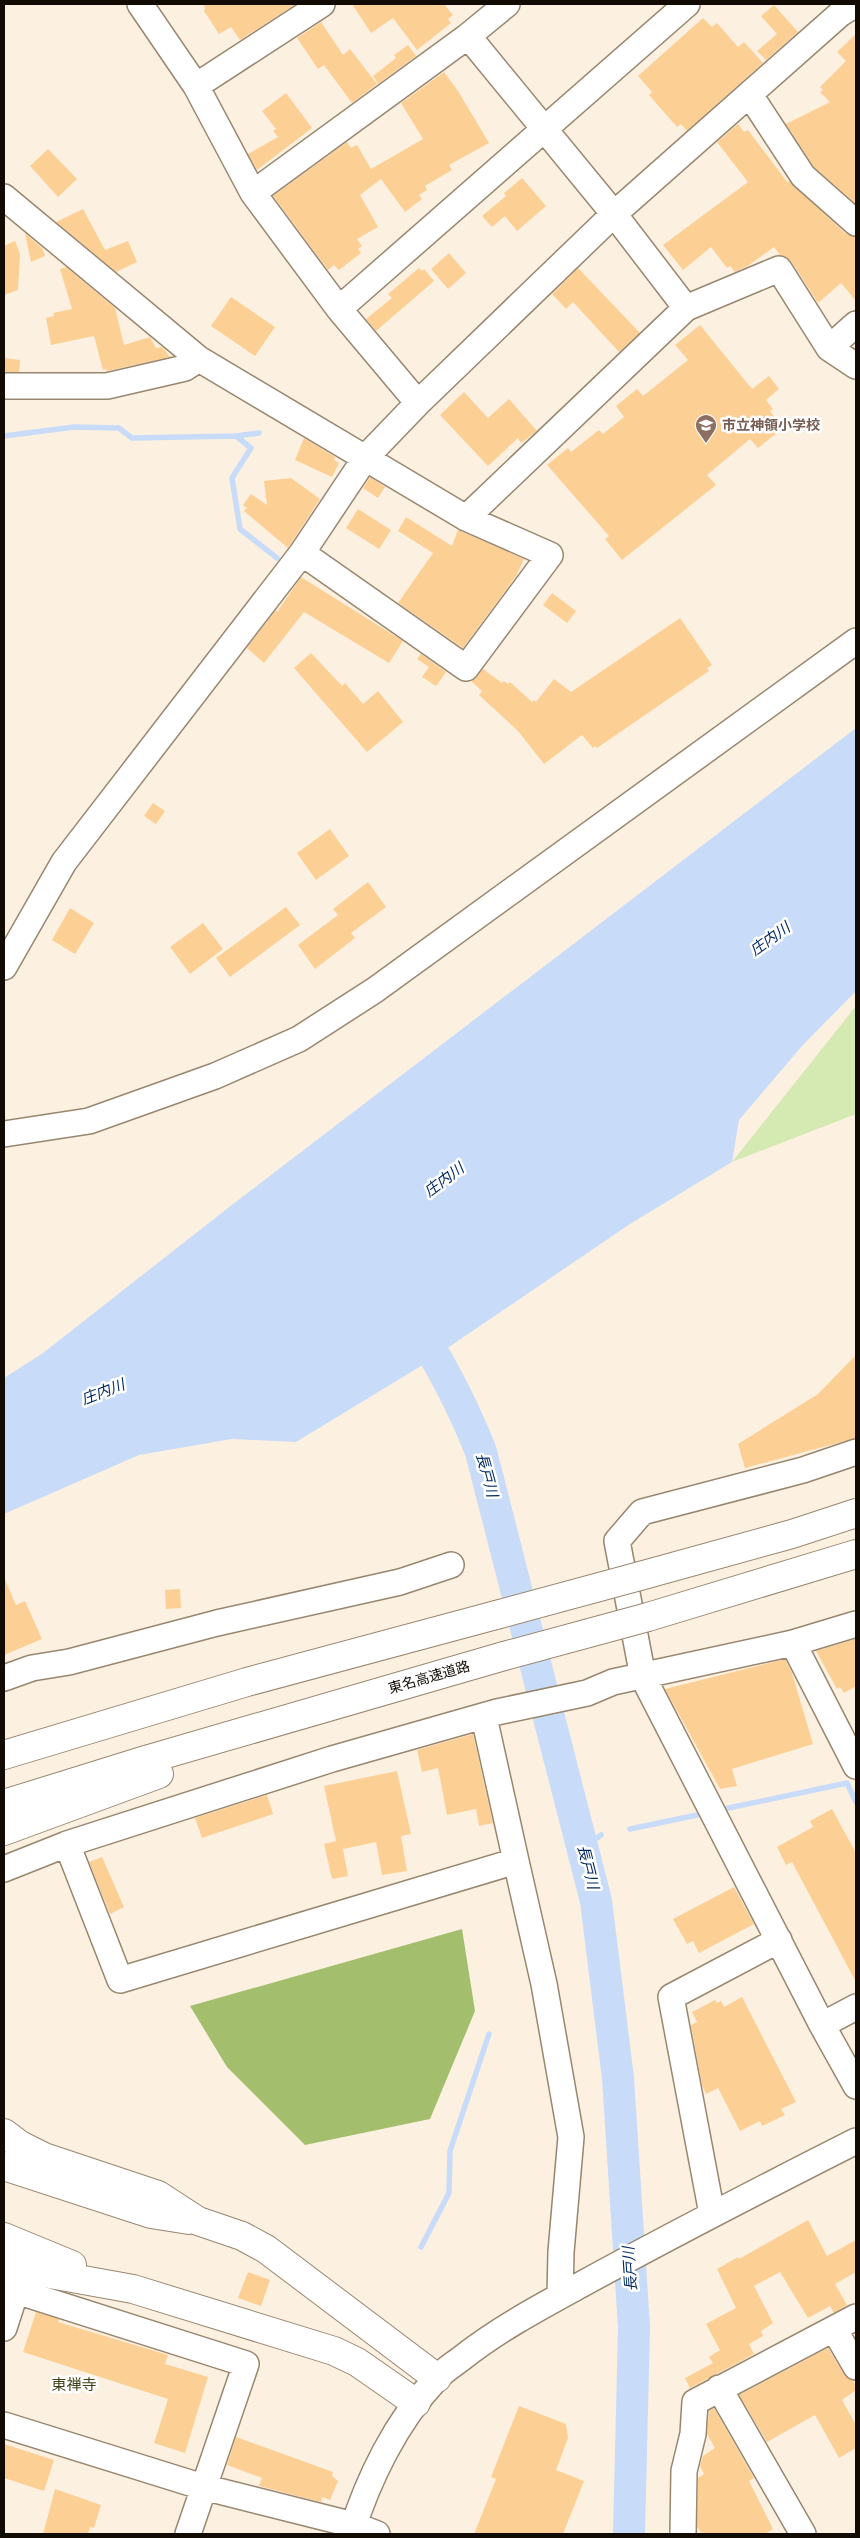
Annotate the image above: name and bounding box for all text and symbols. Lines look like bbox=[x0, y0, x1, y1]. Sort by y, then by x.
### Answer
school or university icon: 市立神領小学校 bbox=[694, 413, 718, 444]
place label: 市立神領小学校 bbox=[722, 416, 820, 433]
water label: 庄内川 bbox=[746, 917, 795, 960]
water label: 庄内川 bbox=[420, 1157, 469, 1201]
water label: 庄内川 bbox=[78, 1374, 129, 1408]
water label: 長戸川 bbox=[472, 1451, 503, 1501]
street label: 東名高速道路 bbox=[386, 1657, 472, 1696]
water label: 長戸川 bbox=[574, 1843, 604, 1893]
water label: 長戸川 bbox=[618, 2244, 641, 2292]
district label: 東禅寺 bbox=[51, 2375, 97, 2394]

